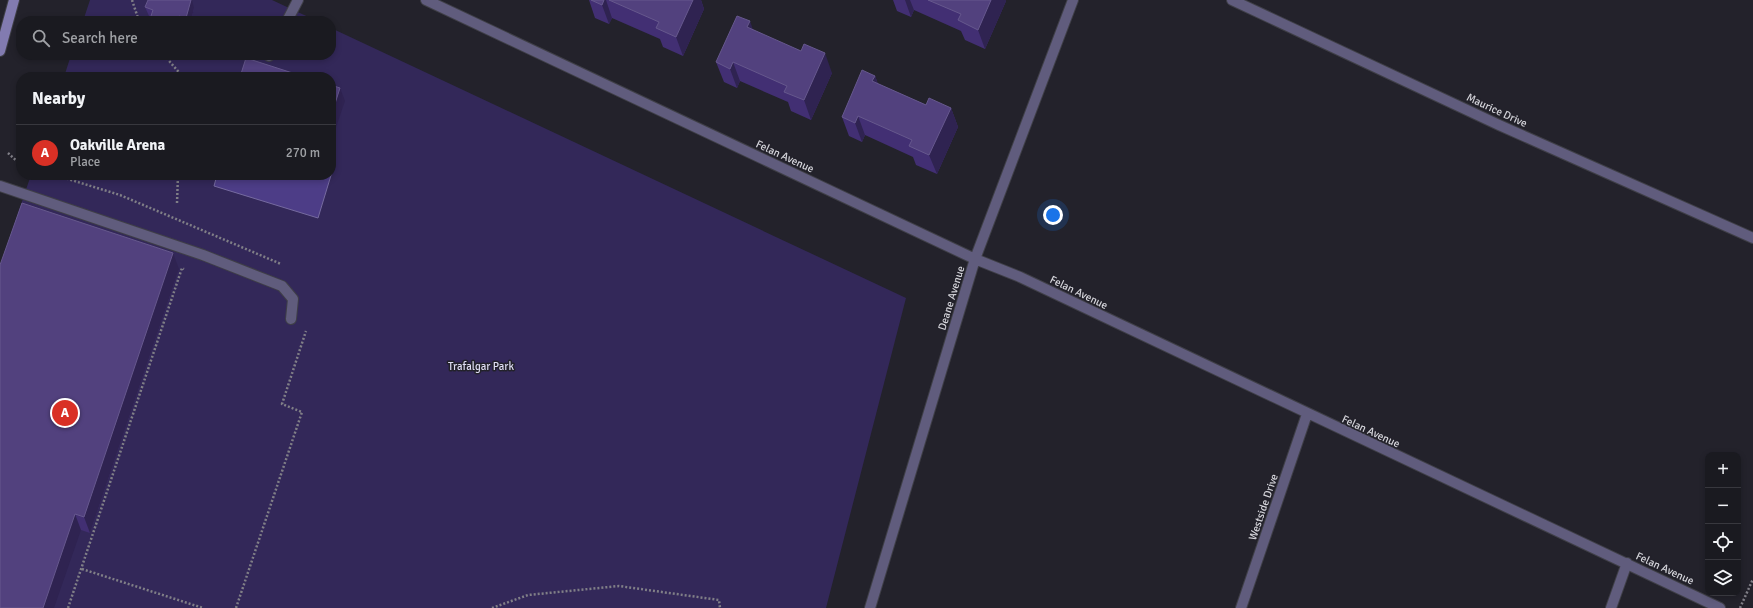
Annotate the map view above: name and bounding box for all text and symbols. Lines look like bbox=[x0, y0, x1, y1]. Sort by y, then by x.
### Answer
search box bbox=[16, 16, 336, 60]
icon: search bbox=[30, 27, 52, 49]
text: Search here bbox=[62, 29, 138, 47]
text: Nearby bbox=[32, 88, 85, 109]
street label: Maurice Drive bbox=[1464, 91, 1529, 130]
text: Oakville Arena bbox=[70, 136, 165, 154]
street label: Felan Avenue bbox=[754, 137, 816, 176]
text: A bbox=[41, 145, 49, 161]
text: 270 m bbox=[286, 145, 320, 161]
text: Place bbox=[70, 154, 100, 170]
your location bbox=[1043, 205, 1063, 225]
street label: Deane Avenue bbox=[936, 264, 967, 332]
street label: Felan Avenue bbox=[1048, 273, 1110, 312]
park label: Trafalgar Park bbox=[448, 360, 514, 373]
pin: A bbox=[52, 398, 78, 428]
street label: Felan Avenue bbox=[1340, 412, 1402, 451]
map controls bbox=[1705, 452, 1741, 596]
button: + bbox=[1705, 452, 1741, 488]
street label: Westside Drive bbox=[1246, 472, 1281, 542]
button: − bbox=[1705, 488, 1741, 524]
button: locate bbox=[1705, 524, 1741, 560]
street label: Felan Avenue bbox=[1634, 549, 1696, 588]
button: layers bbox=[1705, 560, 1741, 596]

